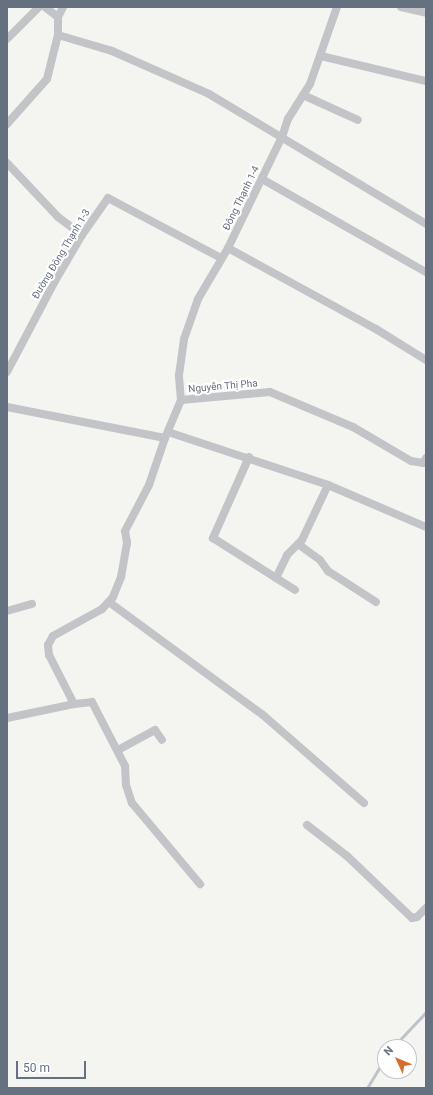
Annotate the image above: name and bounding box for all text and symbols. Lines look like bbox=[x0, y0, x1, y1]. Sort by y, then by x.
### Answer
street label: Đông Thạnh 1-4 bbox=[220, 164, 262, 232]
street label: Đường Đông Thạnh 1-3 bbox=[29, 207, 93, 301]
street label: Nguyễn Thị Pha bbox=[188, 377, 258, 395]
north arrow bbox=[377, 1039, 417, 1079]
text: N bbox=[381, 1044, 396, 1058]
scale bar bbox=[18, 1053, 88, 1079]
text: 50 m bbox=[23, 1061, 50, 1075]

